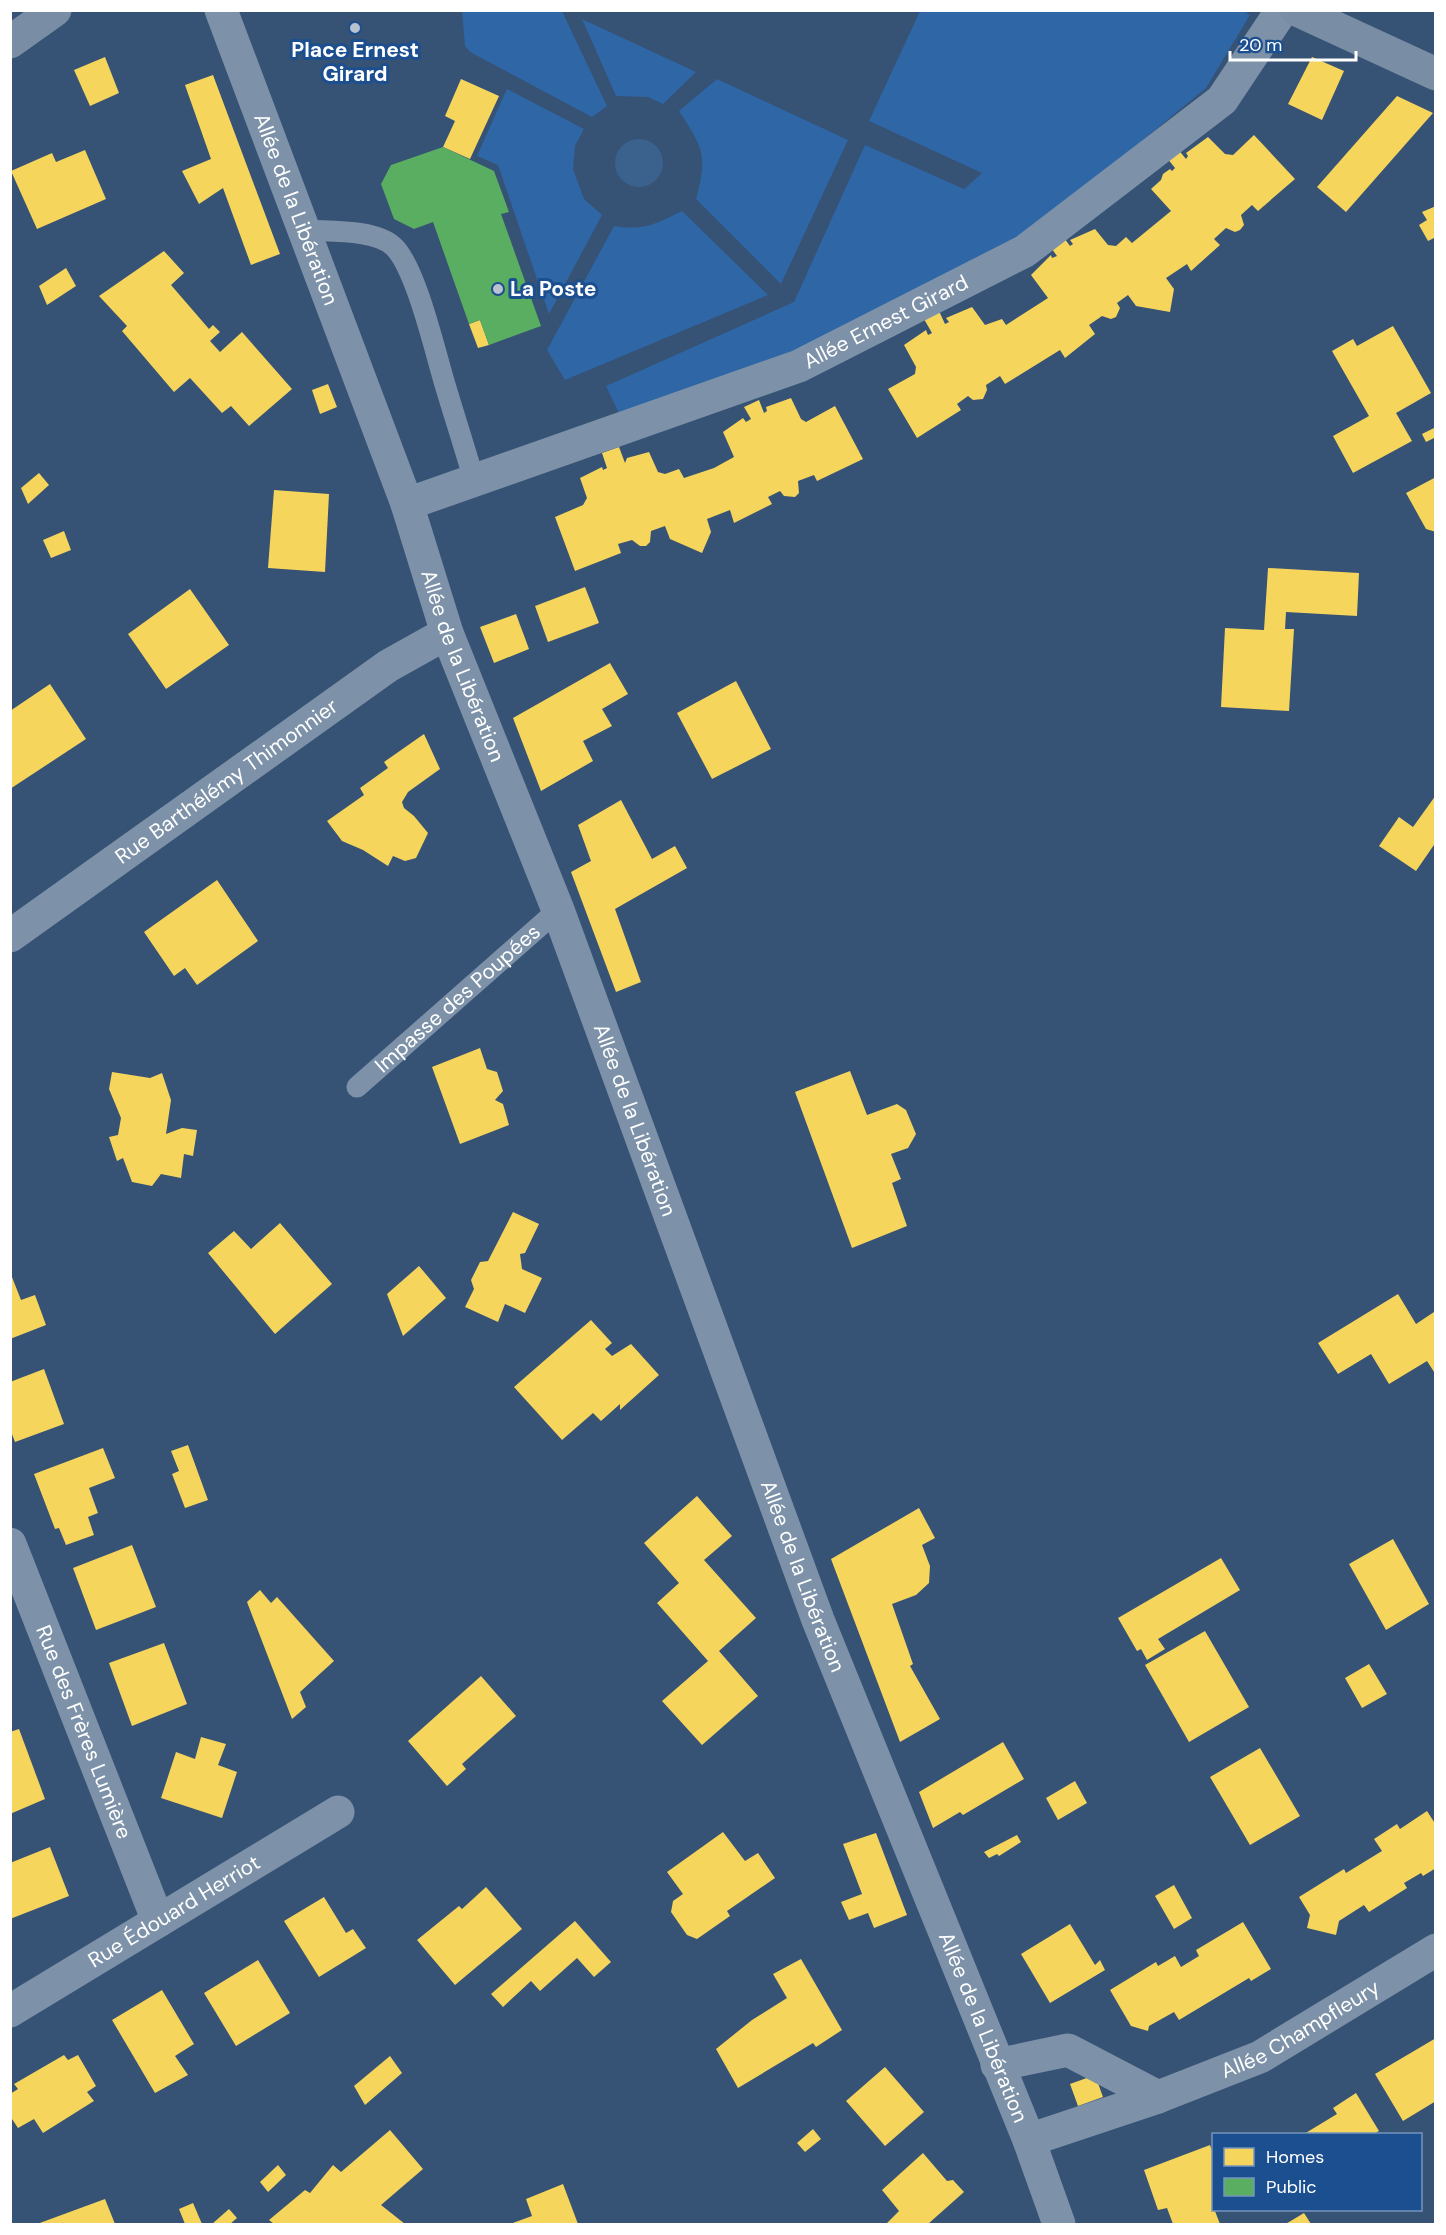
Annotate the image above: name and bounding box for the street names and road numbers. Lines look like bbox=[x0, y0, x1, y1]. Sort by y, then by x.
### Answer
street label: Allée de la Libération bbox=[247, 109, 345, 309]
street label: Allée Ernest Girard bbox=[799, 268, 973, 375]
street label: Allée de la Libération bbox=[414, 566, 511, 766]
street label: Rue Barthélémy Thimonnier bbox=[109, 692, 344, 871]
street label: Impasse des Poupées bbox=[369, 918, 546, 1079]
street label: Allée de la Libération bbox=[587, 1020, 683, 1220]
street label: Allée de la Libération bbox=[754, 1476, 852, 1676]
street label: Rue des Frères Lumière bbox=[29, 1621, 138, 1843]
street label: Rue Édouard Herriot bbox=[83, 1849, 265, 1974]
street label: Allée de la Libération bbox=[932, 1928, 1034, 2127]
street label: Allée Champfleury bbox=[1217, 1973, 1385, 2085]

